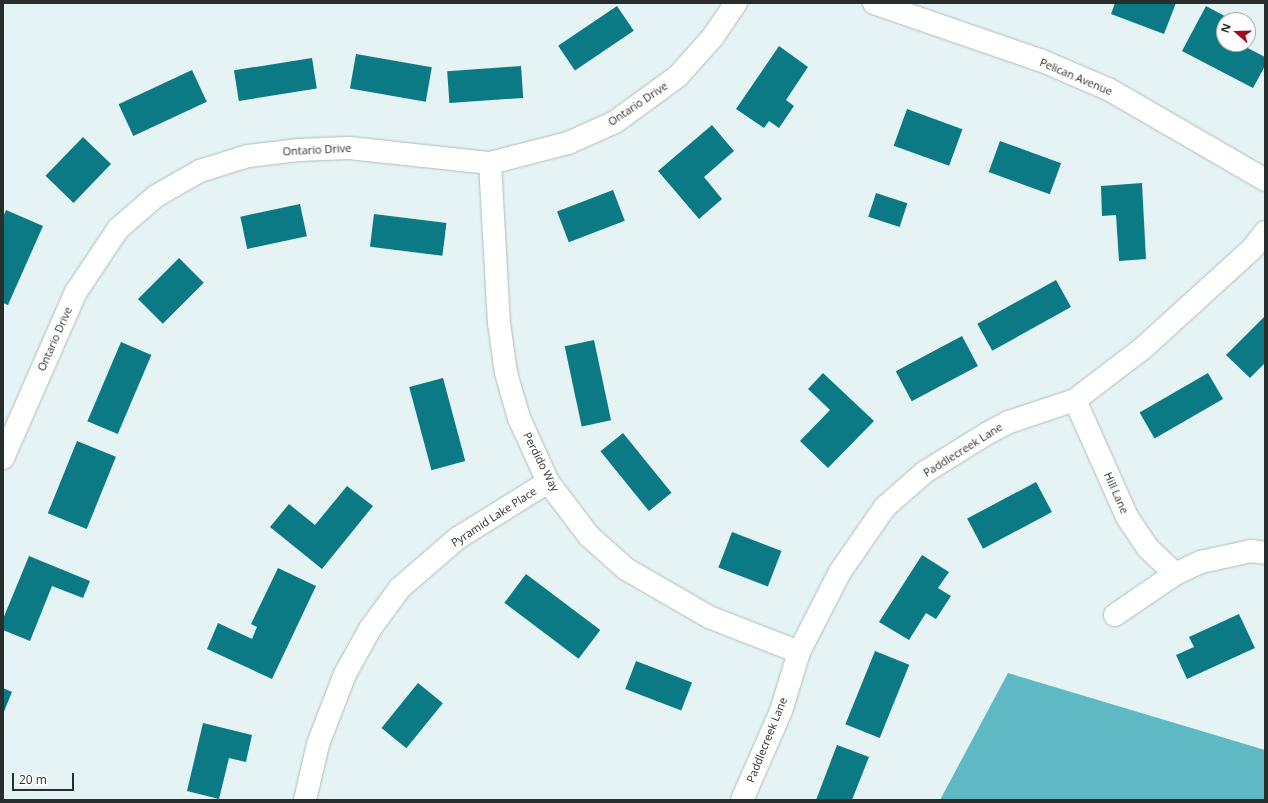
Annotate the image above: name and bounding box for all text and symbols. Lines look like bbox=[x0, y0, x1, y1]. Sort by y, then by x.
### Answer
north arrow bbox=[1216, 12, 1256, 52]
text: N bbox=[1217, 21, 1234, 35]
street label: Pelican Avenue bbox=[1038, 56, 1114, 98]
street label: Ontario Drive bbox=[606, 79, 670, 129]
street label: Ontario Drive bbox=[282, 142, 352, 158]
street label: Ontario Drive bbox=[35, 305, 75, 373]
street label: Paddlecreek Lane bbox=[921, 420, 1005, 480]
street label: Perdido Way bbox=[520, 430, 562, 494]
street label: Hill Lane bbox=[1101, 470, 1131, 516]
street label: Pyramid Lake Place bbox=[449, 485, 539, 549]
street label: Paddlecreek Lane bbox=[744, 695, 790, 785]
scale bar bbox=[14, 765, 76, 791]
text: 20 m bbox=[19, 771, 47, 788]

